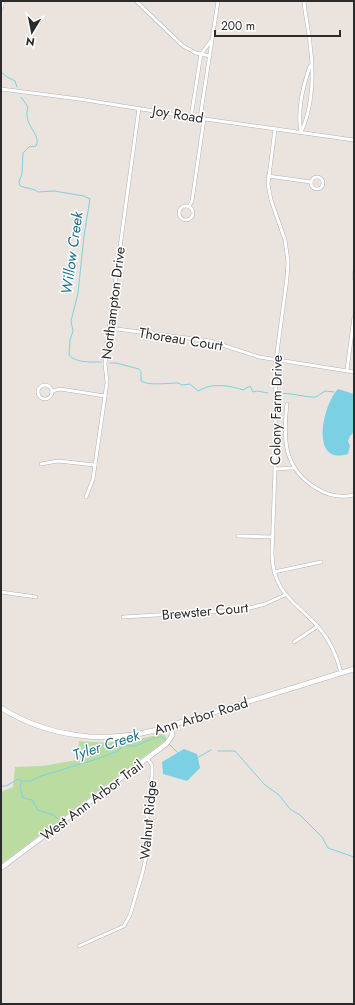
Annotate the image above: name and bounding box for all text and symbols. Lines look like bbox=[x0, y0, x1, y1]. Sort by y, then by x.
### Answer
north arrow bbox=[12, 12, 52, 52]
scale bar bbox=[215, 12, 340, 38]
text: 200 m bbox=[221, 17, 255, 35]
text: N bbox=[25, 33, 36, 50]
street label: Joy Road bbox=[149, 100, 205, 128]
water label: Willow Creek bbox=[55, 210, 89, 296]
street label: Northampton Drive bbox=[96, 246, 130, 360]
street label: Thoreau Court bbox=[138, 323, 225, 356]
street label: Colony Farm Drive bbox=[265, 355, 287, 465]
street label: Brewster Court bbox=[161, 597, 250, 625]
street label: Ann Arbor Road bbox=[152, 692, 250, 740]
water label: Tyler Creek bbox=[70, 724, 143, 766]
street label: West Ann Arbor Trail bbox=[37, 755, 147, 845]
street label: Walnut Ridge bbox=[135, 780, 161, 860]

